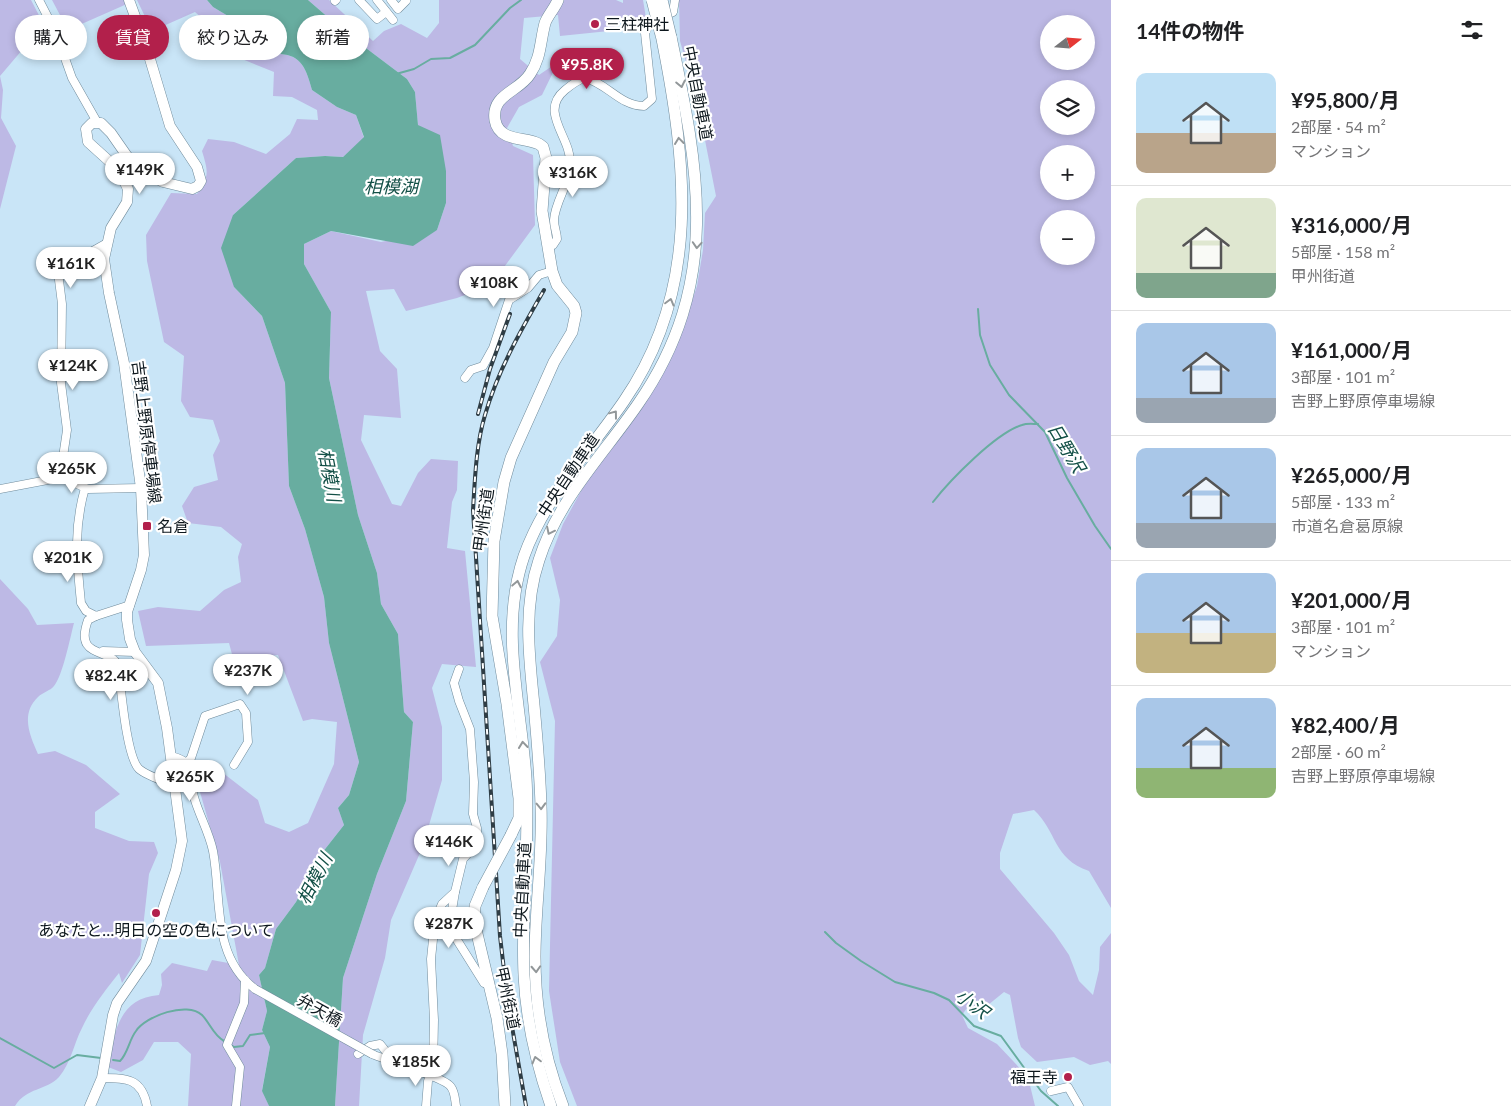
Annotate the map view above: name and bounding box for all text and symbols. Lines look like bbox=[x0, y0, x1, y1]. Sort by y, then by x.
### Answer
place label: 三柱神社 bbox=[605, 14, 669, 33]
chip: 購入 bbox=[15, 15, 87, 60]
chip: 賃貸 bbox=[97, 15, 169, 60]
chip: 絞り込み bbox=[179, 15, 287, 60]
chip: 新着 bbox=[297, 15, 369, 60]
north arrow bbox=[1040, 15, 1095, 70]
map controls bbox=[1040, 15, 1095, 265]
icon: filters bbox=[1458, 16, 1486, 44]
marker: 三柱神社 bbox=[589, 18, 601, 30]
text: 14件の物件 bbox=[1136, 18, 1244, 43]
street label: 中央自動車道 bbox=[680, 44, 717, 142]
pin: ¥95.8K bbox=[546, 48, 628, 90]
text: ¥95.8K bbox=[561, 54, 613, 73]
one-way arrow bbox=[675, 80, 686, 89]
button: layers bbox=[1040, 80, 1095, 135]
text: ¥95,800/月 bbox=[1291, 87, 1400, 112]
icon: home bbox=[1176, 93, 1236, 153]
text: 2部屋 · 54 m² bbox=[1291, 117, 1386, 136]
one-way arrow bbox=[674, 136, 685, 144]
text: マンション bbox=[1291, 141, 1371, 160]
button: + bbox=[1040, 145, 1095, 200]
pin: ¥149K bbox=[105, 152, 175, 195]
pin: ¥316K bbox=[538, 156, 608, 198]
text: ¥149K bbox=[116, 159, 164, 178]
text: ¥316K bbox=[549, 162, 597, 181]
water label: 相模湖 bbox=[364, 175, 421, 197]
button: − bbox=[1040, 210, 1095, 265]
text: ¥316,000/月 bbox=[1291, 212, 1412, 237]
icon: home bbox=[1176, 218, 1236, 278]
one-way arrow bbox=[691, 242, 702, 250]
text: 5部屋 · 158 m² bbox=[1291, 242, 1395, 261]
pin: ¥161K bbox=[36, 246, 106, 289]
text: ¥161K bbox=[47, 253, 95, 272]
pin: ¥108K bbox=[459, 266, 529, 308]
text: 甲州街道 bbox=[1291, 266, 1355, 285]
text: ¥108K bbox=[470, 272, 518, 291]
one-way arrow bbox=[665, 298, 675, 307]
text: ¥161,000/月 bbox=[1291, 337, 1412, 362]
icon: home bbox=[1176, 343, 1236, 403]
pin: ¥124K bbox=[38, 348, 108, 391]
text: ¥124K bbox=[49, 355, 97, 374]
street label: 吉野上野原停車場線 bbox=[129, 359, 166, 505]
text: 3部屋 · 101 m² bbox=[1291, 367, 1395, 386]
text: 吉野上野原停車場線 bbox=[1291, 391, 1435, 410]
one-way arrow bbox=[609, 411, 617, 420]
water label: 日野沢 bbox=[1044, 419, 1091, 478]
street label: 中央自動車道 bbox=[533, 430, 602, 520]
water label: 相模川 bbox=[314, 446, 346, 505]
pin: ¥265K bbox=[37, 452, 107, 494]
text: ¥265K bbox=[48, 458, 96, 477]
text: ¥265,000/月 bbox=[1291, 462, 1412, 487]
icon: home bbox=[1176, 468, 1236, 528]
street label: 甲州街道 bbox=[469, 487, 496, 553]
text: 5部屋 · 133 m² bbox=[1291, 492, 1395, 511]
place label: 名倉 bbox=[157, 516, 189, 535]
text: 市道名倉葛原線 bbox=[1291, 516, 1403, 535]
marker: 名倉 bbox=[141, 520, 153, 532]
one-way arrow bbox=[546, 526, 556, 535]
pin: ¥201K bbox=[33, 540, 103, 583]
text: ¥201K bbox=[44, 547, 92, 566]
one-way arrow bbox=[511, 579, 522, 588]
text: ¥201,000/月 bbox=[1291, 587, 1412, 612]
icon: home bbox=[1176, 593, 1236, 653]
text: 3部屋 · 101 m² bbox=[1291, 617, 1395, 636]
text: マンション bbox=[1291, 641, 1371, 660]
pin: ¥237K bbox=[213, 654, 283, 696]
pin: ¥82.4K bbox=[70, 658, 152, 701]
text: ¥237K bbox=[224, 660, 272, 679]
text: ¥82.4K bbox=[85, 665, 137, 684]
text: ¥82,400/月 bbox=[1291, 712, 1400, 737]
icon: home bbox=[1176, 718, 1236, 778]
one-way arrow bbox=[518, 741, 529, 749]
text: 2部屋 · 60 m² bbox=[1291, 742, 1386, 761]
pin: ¥265K bbox=[155, 760, 225, 802]
text: ¥265K bbox=[166, 766, 214, 785]
text: 吉野上野原停車場線 bbox=[1291, 766, 1435, 785]
one-way arrow bbox=[536, 803, 546, 811]
pin: ¥146K bbox=[414, 824, 484, 867]
text: ¥146K bbox=[425, 831, 473, 850]
street label: 中央自動車道 bbox=[510, 842, 534, 938]
water label: 相模川 bbox=[292, 848, 337, 908]
pin: ¥287K bbox=[414, 906, 484, 949]
marker: あなたと…明日の空の色について bbox=[150, 907, 162, 919]
text: ¥287K bbox=[425, 913, 473, 932]
place label: あなたと…明日の空の色について bbox=[38, 920, 274, 939]
street label: 甲州街道 bbox=[493, 965, 524, 1031]
one-way arrow bbox=[530, 965, 541, 973]
water label: 小沢 bbox=[952, 984, 995, 1024]
street label: 弁天橋 bbox=[295, 990, 346, 1030]
pin: ¥185K bbox=[381, 1044, 451, 1087]
text: ¥185K bbox=[392, 1051, 440, 1070]
one-way arrow bbox=[532, 1056, 542, 1064]
place label: 福王寺 bbox=[1010, 1067, 1058, 1086]
marker: 福王寺 bbox=[1062, 1071, 1074, 1083]

